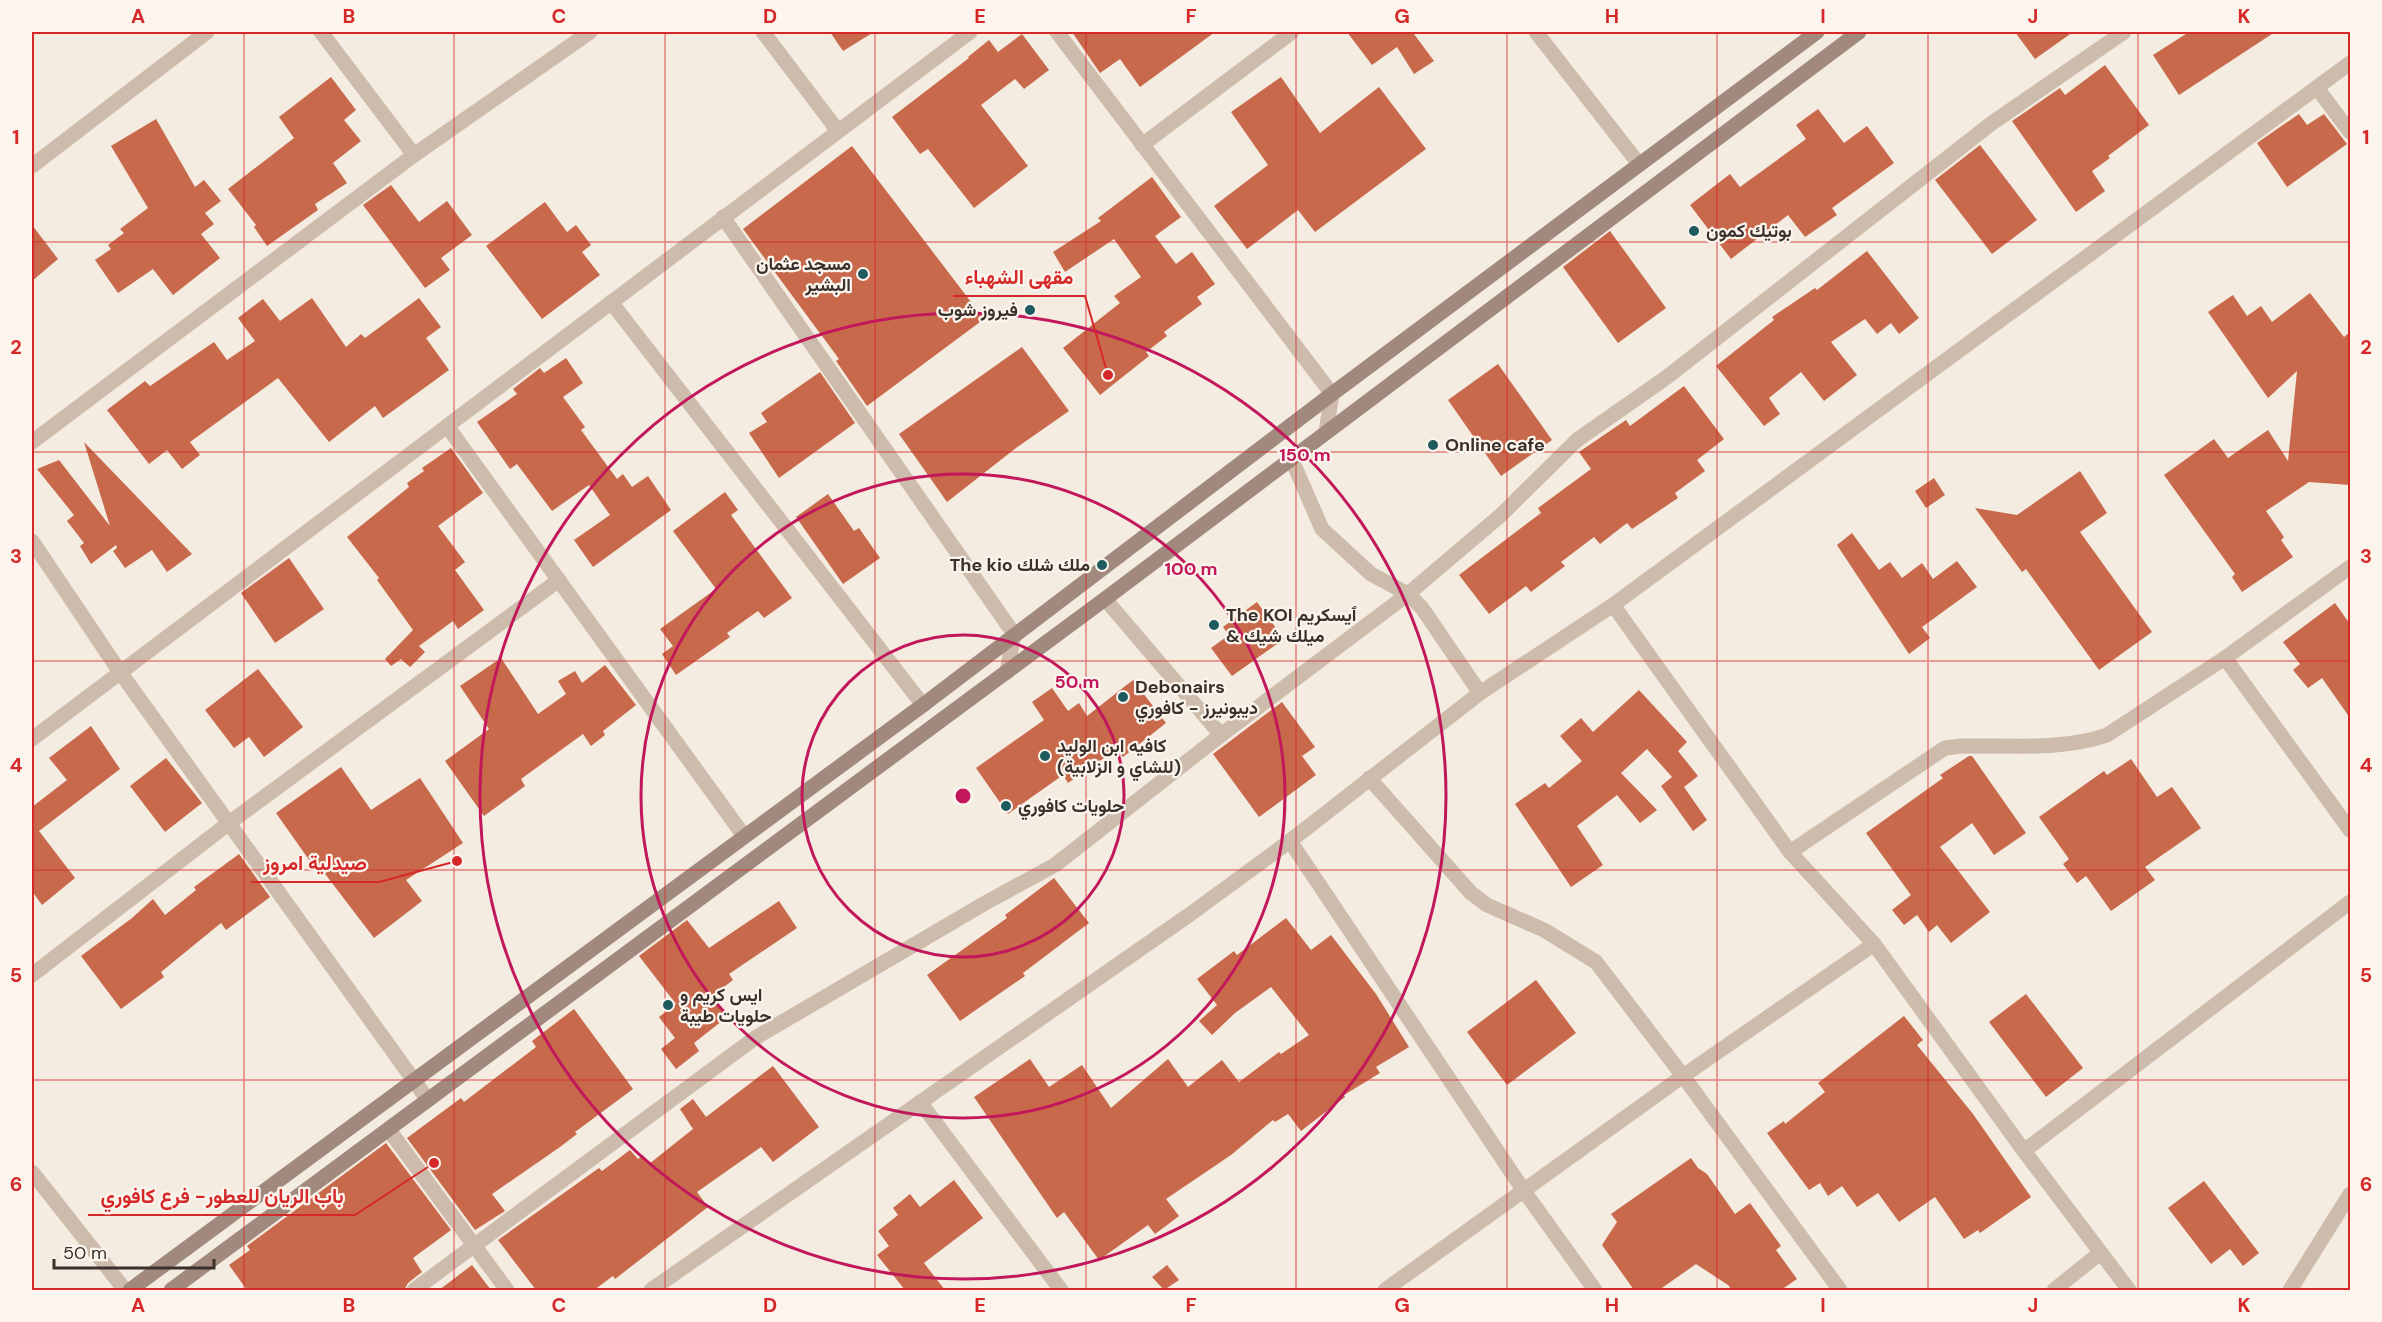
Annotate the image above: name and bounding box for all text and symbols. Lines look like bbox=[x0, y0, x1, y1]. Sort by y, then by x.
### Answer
text: A bbox=[131, 3, 145, 29]
text: B bbox=[343, 3, 355, 29]
text: C bbox=[552, 3, 566, 29]
text: D bbox=[763, 3, 777, 29]
text: E bbox=[974, 3, 986, 29]
text: F bbox=[1185, 3, 1197, 29]
text: G bbox=[1394, 3, 1410, 29]
text: H bbox=[1605, 3, 1619, 29]
text: I bbox=[1820, 3, 1826, 29]
text: J bbox=[2028, 3, 2038, 29]
text: K bbox=[2237, 3, 2251, 29]
text: 1 bbox=[12, 124, 20, 150]
text: 1 bbox=[2362, 124, 2370, 150]
place label: بوتيك كمون bbox=[1706, 219, 1792, 243]
marker: بوتيك كمون bbox=[1687, 224, 1701, 238]
place label: مسجد عثمان البشير bbox=[756, 252, 851, 297]
callout: مقهى الشهباء bbox=[953, 258, 1085, 296]
text: مقهى الشهباء bbox=[965, 264, 1073, 290]
marker: مسجد عثمان البشير bbox=[856, 267, 870, 281]
place label: فيروز شوب bbox=[938, 298, 1018, 322]
marker: فيروز شوب bbox=[1023, 303, 1037, 317]
text: 2 bbox=[10, 334, 22, 360]
text: 2 bbox=[2360, 334, 2372, 360]
place label: Online cafe bbox=[1445, 433, 1545, 457]
marker: Online cafe bbox=[1426, 438, 1440, 452]
text: 150 m bbox=[1279, 443, 1331, 467]
text: 3 bbox=[10, 543, 22, 569]
text: 3 bbox=[2360, 543, 2372, 569]
place label: The kio ملك شلك bbox=[950, 553, 1090, 577]
text: 100 m bbox=[1164, 557, 1218, 581]
marker: The kio ملك شلك bbox=[1095, 558, 1109, 572]
place label: The KOI ٱيسكريم & ميلك شيك bbox=[1226, 603, 1357, 648]
marker: The KOI ٱيسكريم & ميلك شيك bbox=[1207, 618, 1221, 632]
text: 50 m bbox=[1054, 670, 1100, 694]
place label: Debonairs ديبونيرز - كافوري bbox=[1135, 675, 1258, 723]
marker: Debonairs ديبونيرز - كافوري bbox=[1116, 690, 1130, 704]
place label: كافيه ابن الوليد (للشاي و الزلابية) bbox=[1057, 734, 1181, 782]
marker: كافيه ابن الوليد (للشاي و الزلابية) bbox=[1038, 749, 1052, 763]
text: 4 bbox=[10, 752, 23, 778]
text: 4 bbox=[2360, 752, 2373, 778]
centre of rings bbox=[953, 786, 973, 806]
place label: حلويات كافوري bbox=[1018, 794, 1124, 821]
marker: حلويات كافوري bbox=[999, 799, 1013, 813]
callout: صيدلية امروز bbox=[251, 844, 379, 882]
text: صيدلية امروز bbox=[262, 850, 367, 876]
text: 5 bbox=[10, 962, 22, 988]
text: 5 bbox=[2360, 962, 2372, 988]
place label: ايس كريم و حلويات طيبة bbox=[680, 983, 771, 1028]
marker: ايس كريم و حلويات طيبة bbox=[661, 998, 675, 1012]
text: 6 bbox=[10, 1171, 22, 1197]
text: 6 bbox=[2360, 1171, 2372, 1197]
callout: باب الريان للعطور- فرع كافوري bbox=[88, 1177, 355, 1215]
text: باب الريان للعطور- فرع كافوري bbox=[100, 1183, 344, 1213]
scale bar bbox=[54, 1232, 214, 1270]
text: 50 m bbox=[63, 1241, 107, 1265]
text: A bbox=[131, 1292, 145, 1318]
text: B bbox=[343, 1292, 355, 1318]
text: C bbox=[552, 1292, 566, 1318]
text: D bbox=[763, 1292, 777, 1318]
text: E bbox=[974, 1292, 986, 1318]
text: F bbox=[1185, 1292, 1197, 1318]
text: G bbox=[1394, 1292, 1410, 1318]
text: H bbox=[1605, 1292, 1619, 1318]
text: I bbox=[1820, 1292, 1826, 1318]
text: J bbox=[2028, 1292, 2038, 1318]
text: K bbox=[2237, 1292, 2251, 1318]

